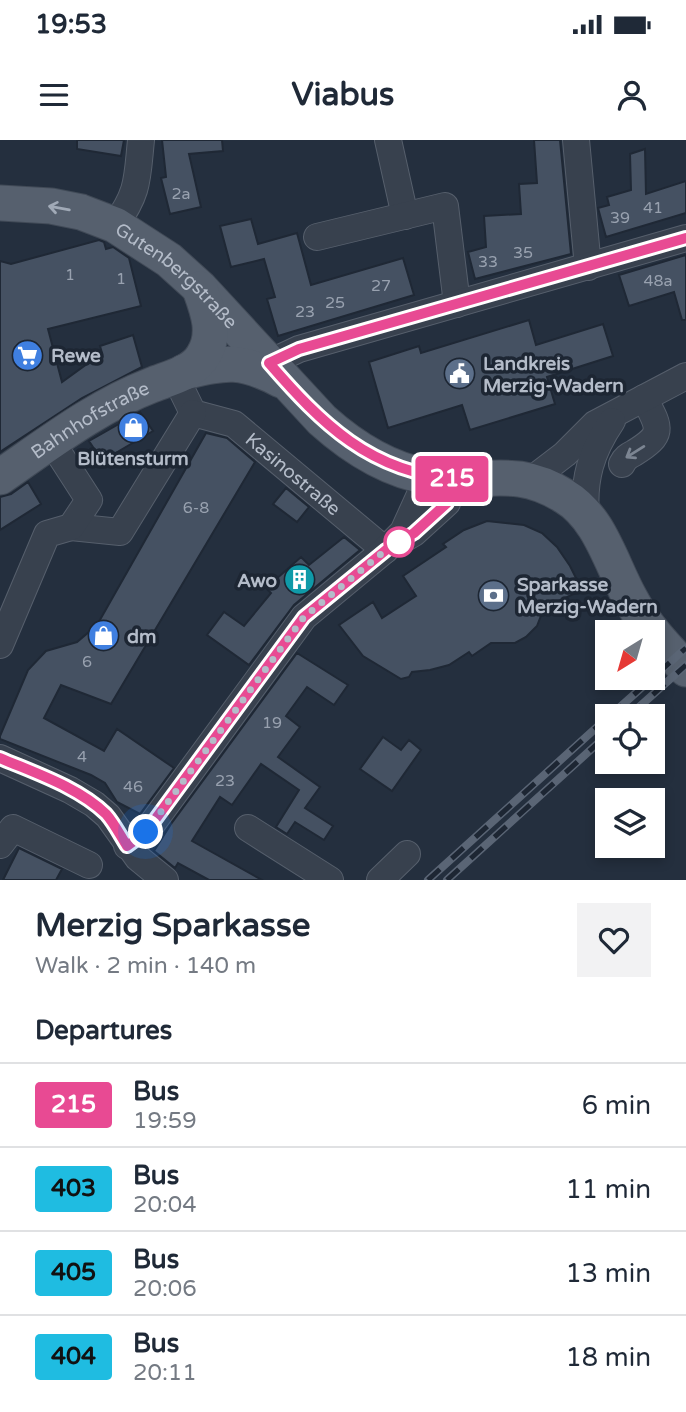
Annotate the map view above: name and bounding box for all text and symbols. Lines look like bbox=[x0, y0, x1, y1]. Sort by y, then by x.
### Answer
text: 19:53 bbox=[35, 9, 107, 40]
icon: menu bbox=[35, 76, 73, 114]
text: Viabus bbox=[292, 76, 394, 114]
icon: person bbox=[613, 76, 651, 114]
house number: 2a bbox=[171, 184, 191, 204]
house number: 41 bbox=[643, 198, 663, 218]
one-way arrow bbox=[48, 200, 71, 214]
house number: 39 bbox=[610, 208, 630, 228]
street label: Gutenbergstraße bbox=[111, 218, 242, 333]
house number: 35 bbox=[513, 243, 533, 263]
house number: 33 bbox=[478, 252, 498, 272]
house number: 1 bbox=[65, 265, 75, 285]
house number: 1 bbox=[116, 269, 126, 289]
house number: 48a bbox=[643, 271, 673, 291]
house number: 27 bbox=[371, 276, 391, 296]
house number: 25 bbox=[325, 293, 345, 313]
house number: 23 bbox=[295, 302, 315, 322]
supermarket icon: Rewe bbox=[11, 338, 45, 372]
place label: Rewe bbox=[51, 345, 101, 367]
place label: Landkreis Merzig-Wadern bbox=[483, 353, 624, 398]
public building icon: Landkreis Merzig-Wadern bbox=[443, 357, 477, 391]
street label: Bahnhofstraße bbox=[27, 377, 153, 464]
shop icon: Blütensturm bbox=[116, 410, 150, 444]
street label: Kasinostraße bbox=[241, 428, 345, 520]
one-way arrow bbox=[626, 445, 645, 460]
place label: Blütensturm bbox=[77, 448, 189, 470]
line badge: 215 bbox=[412, 456, 492, 502]
text: 215 bbox=[429, 464, 475, 493]
house number: 6-8 bbox=[183, 498, 209, 518]
unlabelled marker bbox=[384, 527, 414, 557]
building icon: Awo bbox=[283, 563, 317, 597]
place label: Awo bbox=[237, 570, 277, 592]
place label: Sparkasse Merzig-Wadern bbox=[517, 574, 658, 619]
bank icon: Sparkasse Merzig-Wadern bbox=[477, 578, 511, 612]
shop icon: dm bbox=[87, 619, 121, 653]
north arrow bbox=[595, 620, 665, 690]
map controls bbox=[595, 620, 665, 858]
place label: dm bbox=[127, 626, 156, 648]
house number: 6 bbox=[82, 652, 92, 672]
button: locate bbox=[595, 704, 665, 774]
house number: 19 bbox=[262, 713, 282, 733]
house number: 4 bbox=[77, 747, 87, 767]
house number: 23 bbox=[215, 771, 235, 791]
house number: 46 bbox=[123, 777, 143, 797]
button: layers bbox=[595, 788, 665, 858]
your location bbox=[128, 814, 163, 849]
button: heart bbox=[577, 903, 651, 977]
text: Merzig Sparkasse bbox=[35, 906, 310, 945]
text: Walk · 2 min · 140 m bbox=[35, 952, 256, 980]
text: Departures bbox=[35, 1015, 172, 1046]
text: Bus bbox=[133, 1076, 179, 1107]
text: 215 bbox=[51, 1090, 96, 1119]
text: 6 min bbox=[582, 1090, 651, 1121]
text: 19:59 bbox=[133, 1107, 197, 1135]
text: Bus bbox=[133, 1160, 179, 1191]
text: 403 bbox=[51, 1174, 96, 1203]
text: 11 min bbox=[565, 1174, 651, 1205]
text: 20:04 bbox=[133, 1191, 197, 1219]
text: Bus bbox=[133, 1244, 179, 1275]
text: 405 bbox=[51, 1258, 96, 1287]
text: 13 min bbox=[565, 1258, 651, 1289]
text: 20:06 bbox=[133, 1275, 197, 1303]
text: Bus bbox=[133, 1328, 179, 1359]
text: 404 bbox=[51, 1342, 96, 1371]
text: 18 min bbox=[565, 1342, 651, 1373]
text: 20:11 bbox=[133, 1359, 197, 1387]

